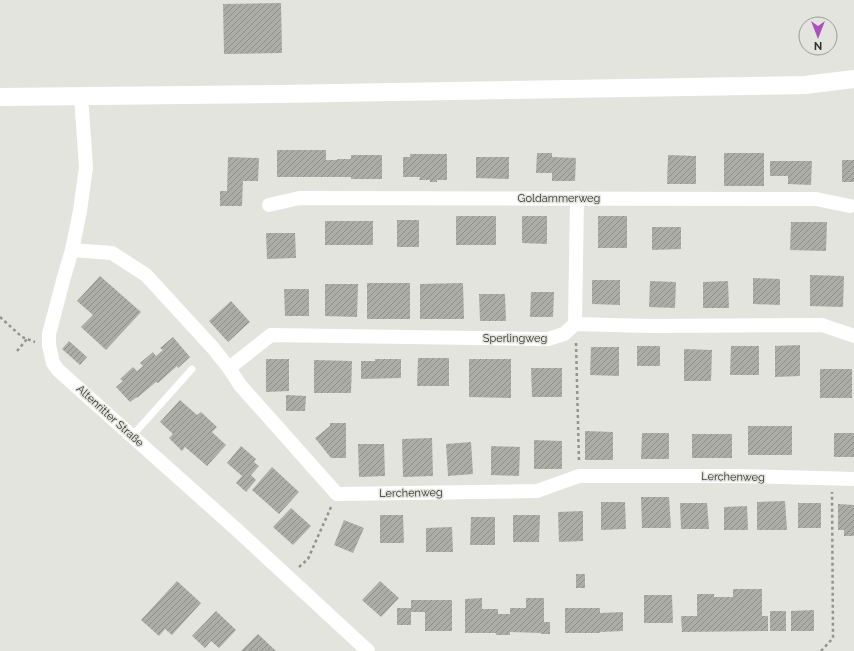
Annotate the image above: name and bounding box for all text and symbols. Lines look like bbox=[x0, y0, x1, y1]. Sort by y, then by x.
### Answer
north arrow bbox=[798, 16, 838, 56]
text: N bbox=[814, 39, 822, 52]
street label: Goldammerweg bbox=[518, 192, 600, 205]
street label: Sperlingweg bbox=[483, 332, 547, 345]
street label: Altenritter Straße bbox=[74, 382, 147, 450]
street label: Lerchenweg bbox=[701, 470, 765, 484]
street label: Lerchenweg bbox=[379, 486, 443, 500]

